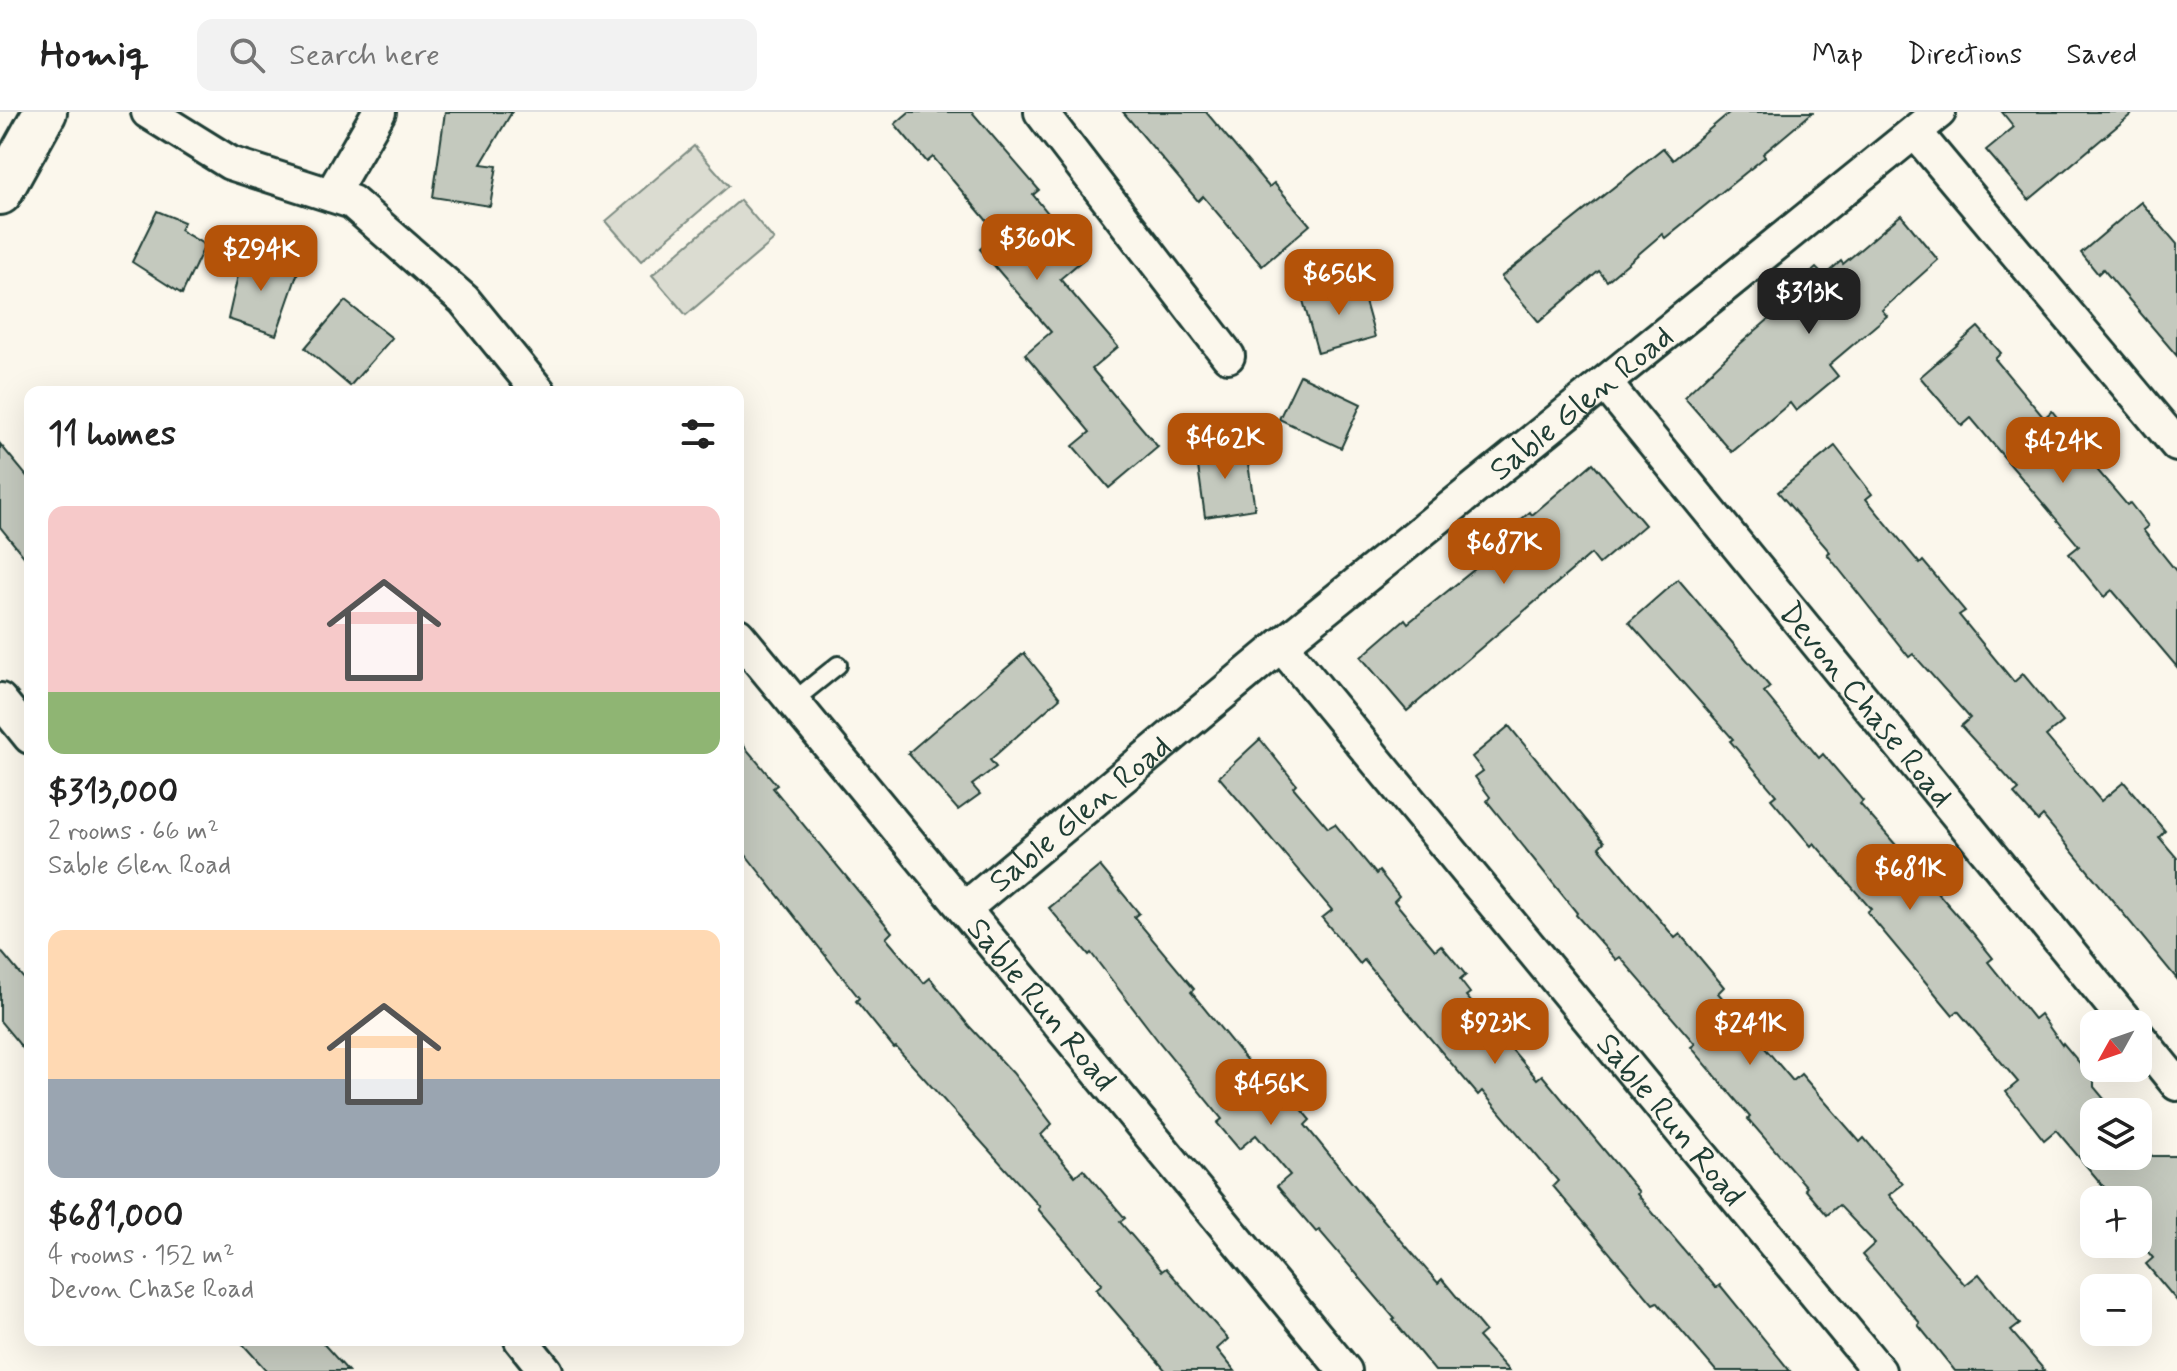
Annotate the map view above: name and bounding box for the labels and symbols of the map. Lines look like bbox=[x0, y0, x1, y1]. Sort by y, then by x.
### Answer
pin: $360K bbox=[981, 214, 1093, 282]
pin: $294K bbox=[205, 225, 317, 293]
pin: $656K bbox=[1283, 249, 1395, 317]
pin: $313K bbox=[1753, 268, 1865, 336]
street label: Sable Glen Road bbox=[1481, 317, 1683, 491]
pin: $462K bbox=[1169, 413, 1281, 481]
pin: $424K bbox=[2007, 417, 2119, 485]
pin: $687K bbox=[1448, 518, 1560, 586]
street label: Devon Chase Road bbox=[1769, 593, 1962, 817]
street label: Sable Glen Road bbox=[981, 726, 1181, 903]
pin: $681K bbox=[1854, 844, 1966, 912]
street label: Sable Run Road bbox=[957, 909, 1125, 1101]
pin: $923K bbox=[1439, 998, 1551, 1066]
pin: $241K bbox=[1694, 999, 1806, 1067]
north arrow bbox=[2080, 1010, 2152, 1082]
street label: Sable Run Road bbox=[1586, 1025, 1754, 1216]
pin: $456K bbox=[1215, 1059, 1327, 1127]

